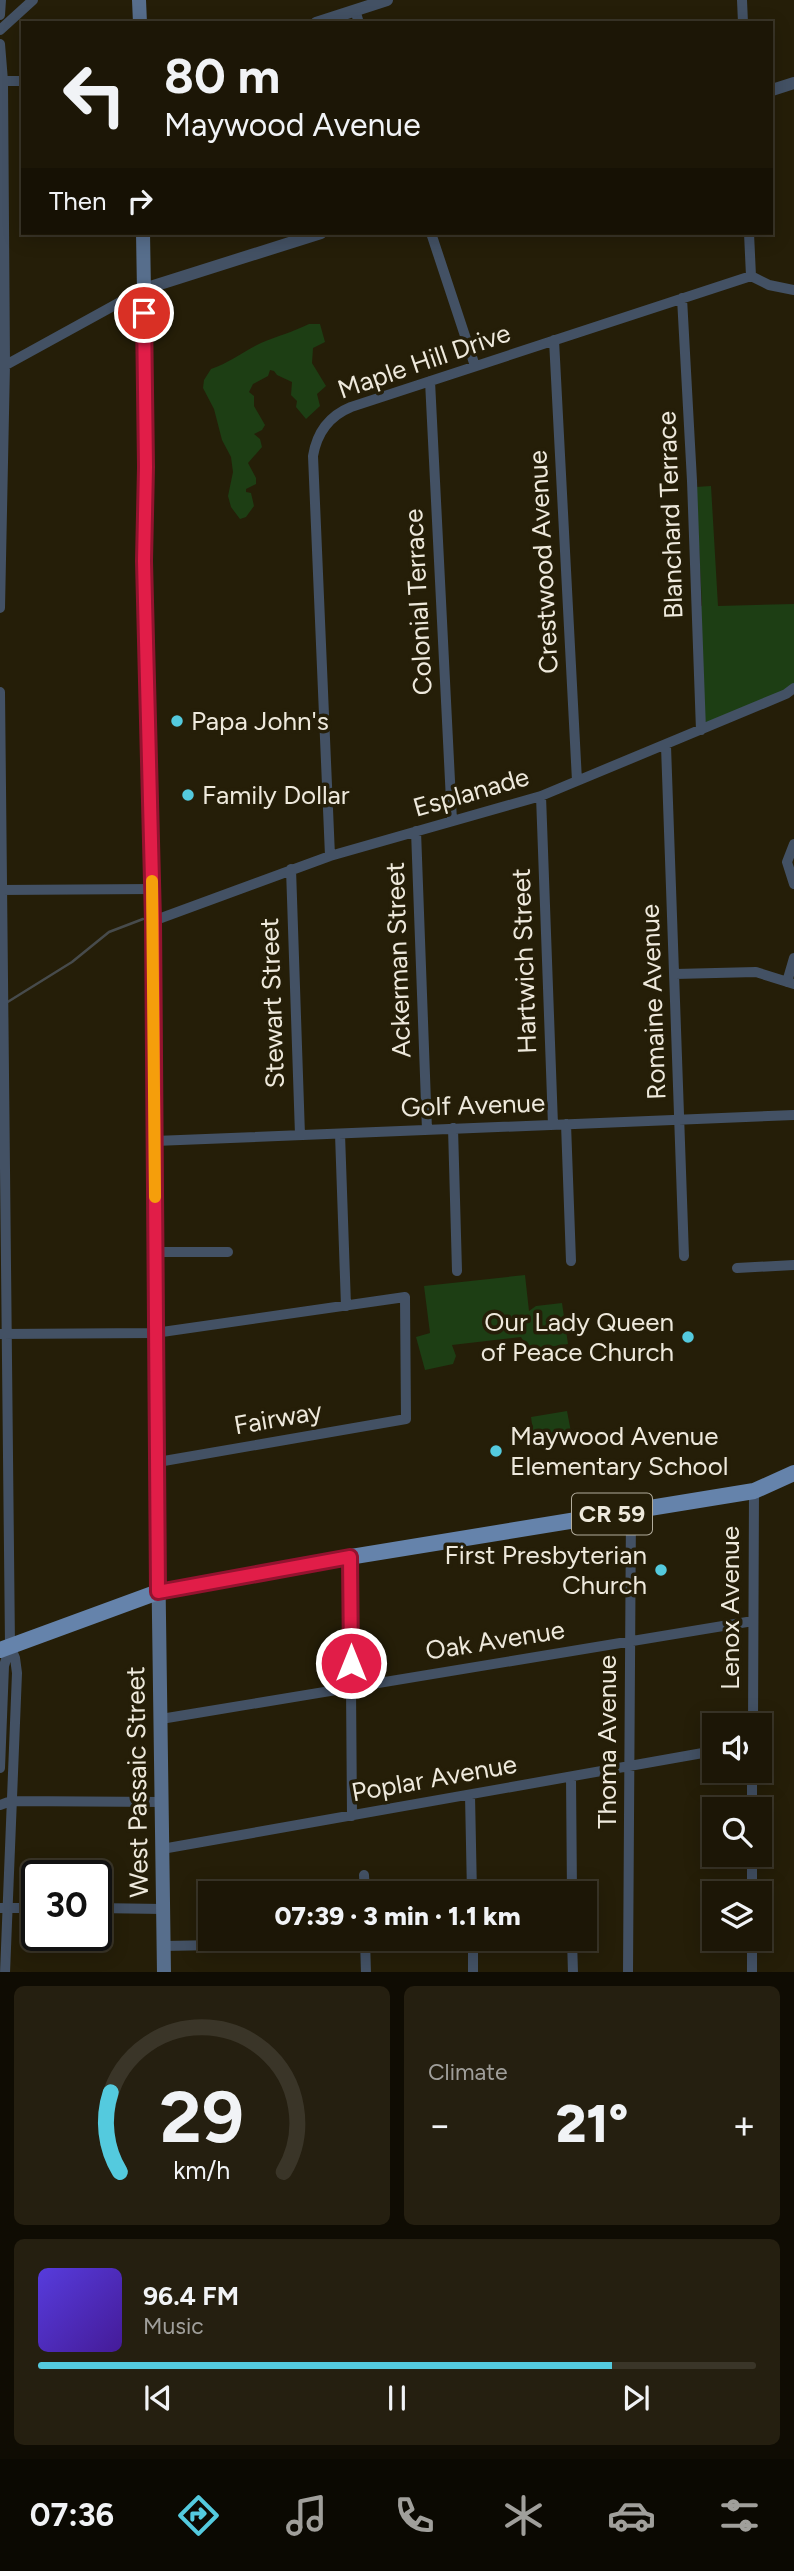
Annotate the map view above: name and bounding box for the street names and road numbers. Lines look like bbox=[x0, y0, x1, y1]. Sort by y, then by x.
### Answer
street label: Maple Hill Drive bbox=[333, 316, 515, 406]
street label: Blanchard Terrace bbox=[650, 411, 690, 619]
street label: Crestwood Avenue bbox=[521, 450, 565, 674]
street label: Colonial Terrace bbox=[397, 508, 439, 696]
street label: Esplanade bbox=[409, 760, 533, 824]
street label: Ackerman Street bbox=[379, 861, 417, 1058]
street label: Hartwich Street bbox=[505, 868, 543, 1054]
street label: Romaine Avenue bbox=[634, 904, 672, 1100]
street label: Stewart Street bbox=[253, 917, 291, 1089]
street label: Golf Avenue bbox=[400, 1086, 546, 1124]
street label: Fairway bbox=[231, 1394, 325, 1441]
road number: CR 59 bbox=[572, 1494, 652, 1534]
street label: Lenox Avenue bbox=[714, 1526, 746, 1690]
street label: Oak Avenue bbox=[423, 1613, 567, 1667]
street label: Thoma Avenue bbox=[591, 1655, 623, 1829]
street label: West Passaic Street bbox=[119, 1666, 155, 1898]
street label: Poplar Avenue bbox=[349, 1748, 519, 1808]

